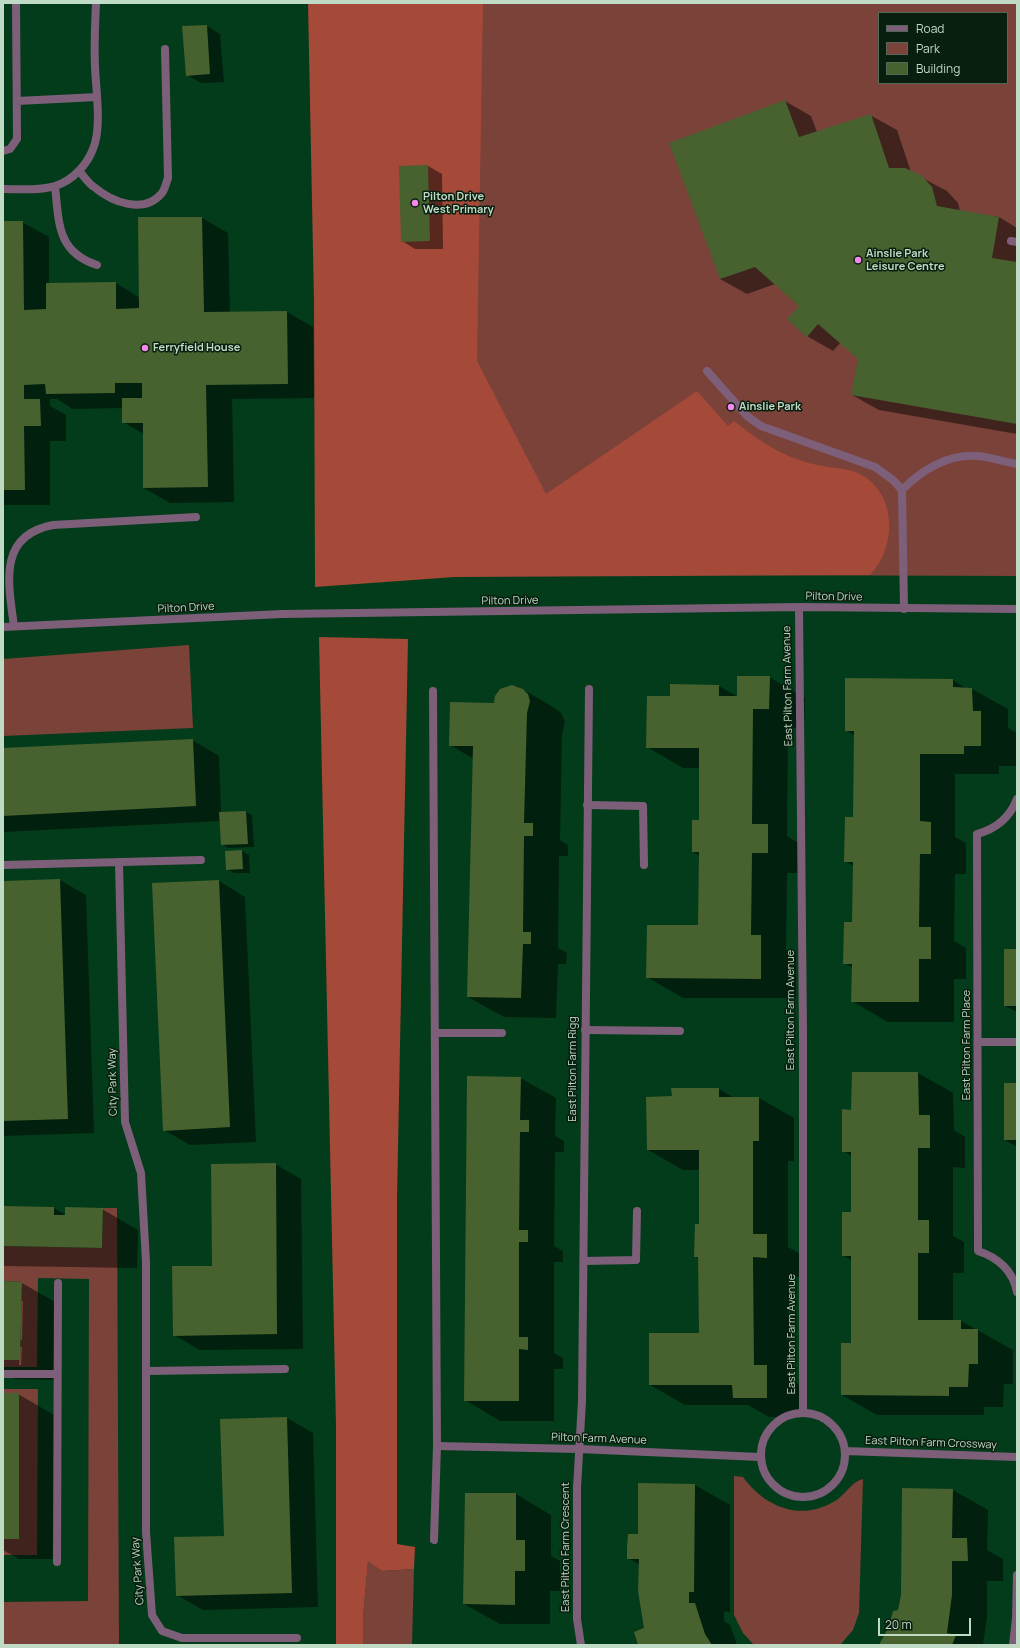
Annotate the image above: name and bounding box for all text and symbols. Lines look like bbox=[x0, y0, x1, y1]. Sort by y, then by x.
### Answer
legend bbox=[878, 12, 1008, 84]
text: Road bbox=[916, 20, 944, 37]
text: Park bbox=[916, 40, 940, 57]
text: Building bbox=[916, 60, 960, 77]
place label: Pilton Drive West Primary bbox=[423, 190, 494, 216]
marker: Pilton Drive West Primary bbox=[410, 198, 420, 208]
place label: Ainslie Park Leisure Centre bbox=[866, 247, 945, 273]
marker: Ainslie Park Leisure Centre bbox=[853, 255, 863, 265]
place label: Ferryfield House bbox=[153, 341, 240, 355]
marker: Ferryfield House bbox=[140, 343, 150, 353]
place label: Ainslie Park bbox=[739, 400, 801, 414]
marker: Ainslie Park bbox=[726, 402, 736, 412]
street label: Pilton Drive bbox=[805, 590, 863, 604]
street label: Pilton Drive bbox=[481, 594, 539, 608]
street label: Pilton Drive bbox=[157, 600, 215, 616]
street label: East Pilton Farm Avenue bbox=[780, 626, 796, 746]
street label: East Pilton Farm Avenue bbox=[784, 950, 798, 1070]
street label: East Pilton Farm Place bbox=[960, 990, 974, 1100]
street label: East Pilton Farm Rigg bbox=[566, 1016, 580, 1122]
street label: City Park Way bbox=[106, 1048, 120, 1116]
street label: East Pilton Farm Avenue bbox=[785, 1274, 799, 1394]
street label: Pilton Farm Avenue bbox=[551, 1431, 647, 1447]
street label: East Pilton Farm Crossway bbox=[865, 1434, 997, 1452]
street label: East Pilton Farm Crescent bbox=[559, 1482, 573, 1612]
street label: City Park Way bbox=[129, 1537, 147, 1605]
scale bar bbox=[880, 1610, 973, 1636]
text: 20 m bbox=[885, 1616, 912, 1633]

